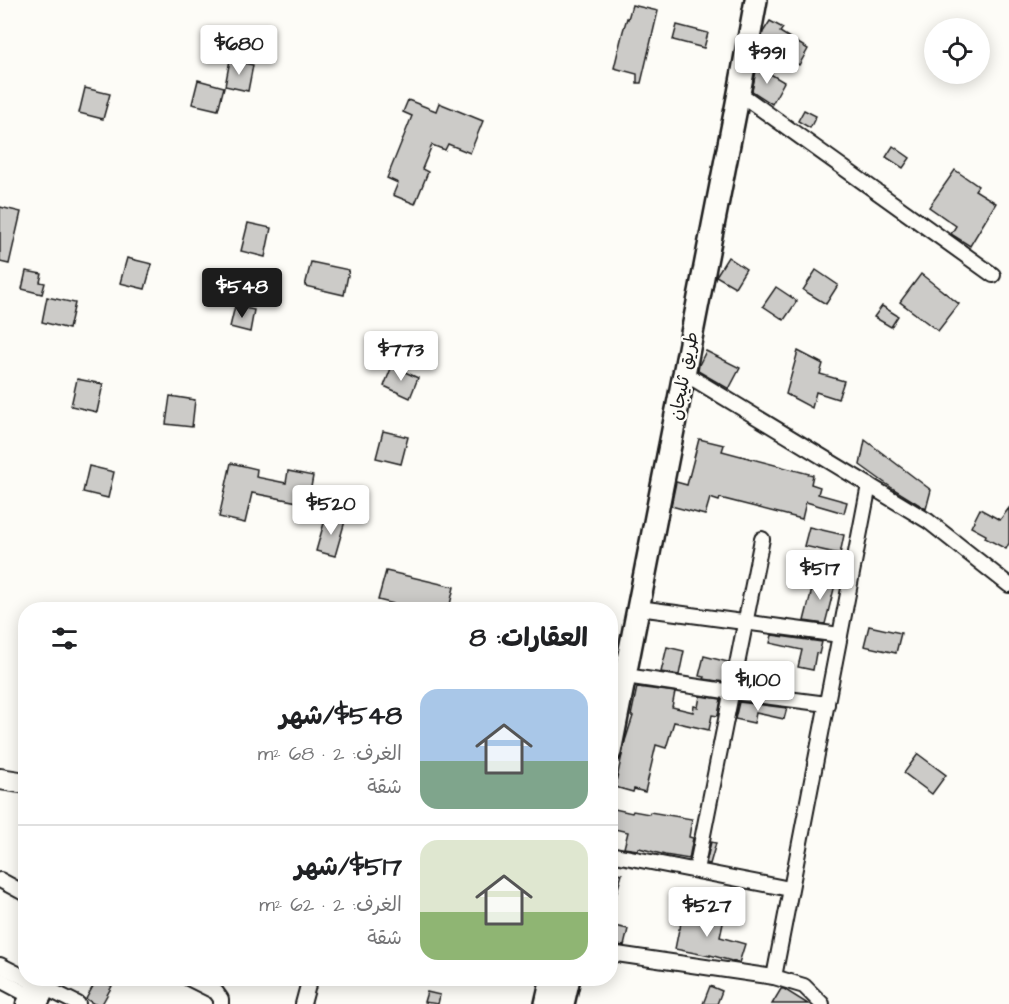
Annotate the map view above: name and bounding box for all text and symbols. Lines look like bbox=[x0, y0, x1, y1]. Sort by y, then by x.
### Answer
map controls bbox=[924, 18, 990, 84]
button: locate bbox=[924, 18, 990, 84]
pin: $680 bbox=[203, 25, 275, 76]
text: $680 bbox=[214, 30, 264, 58]
pin: $991 bbox=[731, 34, 803, 85]
text: $991 bbox=[749, 39, 785, 67]
pin: $548 bbox=[206, 268, 278, 319]
text: $548 bbox=[216, 273, 268, 301]
street label: طريق ثليجان bbox=[663, 330, 705, 422]
pin: $773 bbox=[365, 331, 437, 382]
text: $773 bbox=[378, 336, 424, 364]
pin: $520 bbox=[295, 485, 367, 536]
text: $520 bbox=[306, 490, 356, 518]
pin: $517 bbox=[784, 550, 856, 601]
text: $517 bbox=[800, 555, 840, 583]
text: العقارات: 8 bbox=[469, 620, 588, 656]
icon: filters bbox=[48, 622, 81, 655]
pin: $1,100 bbox=[709, 661, 807, 712]
text: $1,100 bbox=[735, 666, 781, 694]
text: $548/شهر bbox=[280, 698, 402, 734]
icon: home bbox=[468, 713, 540, 785]
text: الغرف: 2 · 68 m² bbox=[258, 740, 402, 768]
text: شقة bbox=[367, 773, 402, 801]
text: $517/شهر bbox=[295, 849, 402, 885]
icon: home bbox=[468, 864, 540, 936]
pin: $527 bbox=[671, 887, 743, 938]
text: الغرف: 2 · 62 m² bbox=[259, 891, 402, 919]
text: $527 bbox=[682, 892, 732, 920]
text: شقة bbox=[367, 924, 402, 952]

